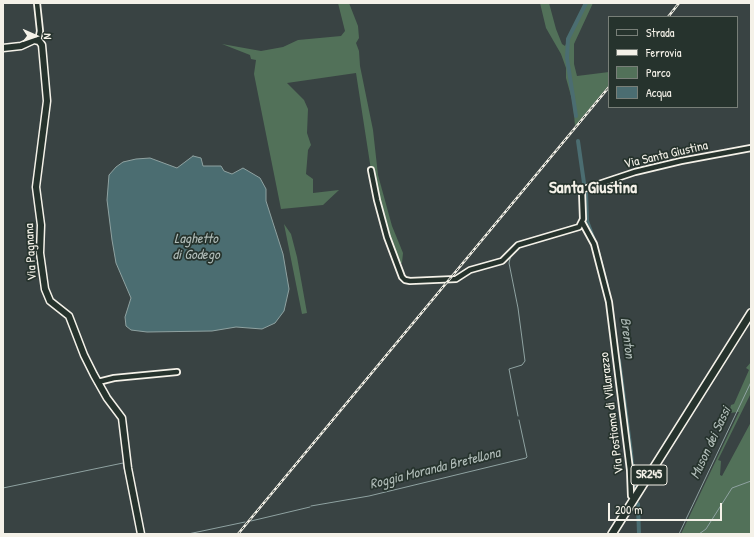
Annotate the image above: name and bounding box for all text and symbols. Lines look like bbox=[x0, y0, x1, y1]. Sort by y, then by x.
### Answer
north arrow bbox=[16, 16, 56, 56]
legend bbox=[608, 16, 738, 108]
text: Strada bbox=[646, 24, 674, 41]
text: N bbox=[41, 33, 55, 40]
text: Ferrovia bbox=[646, 44, 682, 61]
text: Parco bbox=[646, 64, 671, 81]
text: Acqua bbox=[646, 84, 672, 101]
street label: Via Santa Giustina bbox=[623, 138, 709, 172]
district label: Santa Giustina bbox=[549, 178, 637, 198]
street label: Via Pagnana bbox=[22, 223, 40, 281]
water label: Laghetto di Godego bbox=[172, 231, 220, 264]
water label: Brenton bbox=[616, 317, 638, 359]
street label: Via Postioma di Villarazzo bbox=[597, 351, 627, 475]
water label: Muson dei Sassi bbox=[687, 404, 735, 482]
water label: Roggia Moranda Bretellona bbox=[368, 445, 502, 493]
road number: SR245 bbox=[631, 465, 667, 485]
scale bar bbox=[610, 495, 724, 521]
text: 200 m bbox=[615, 501, 642, 518]

